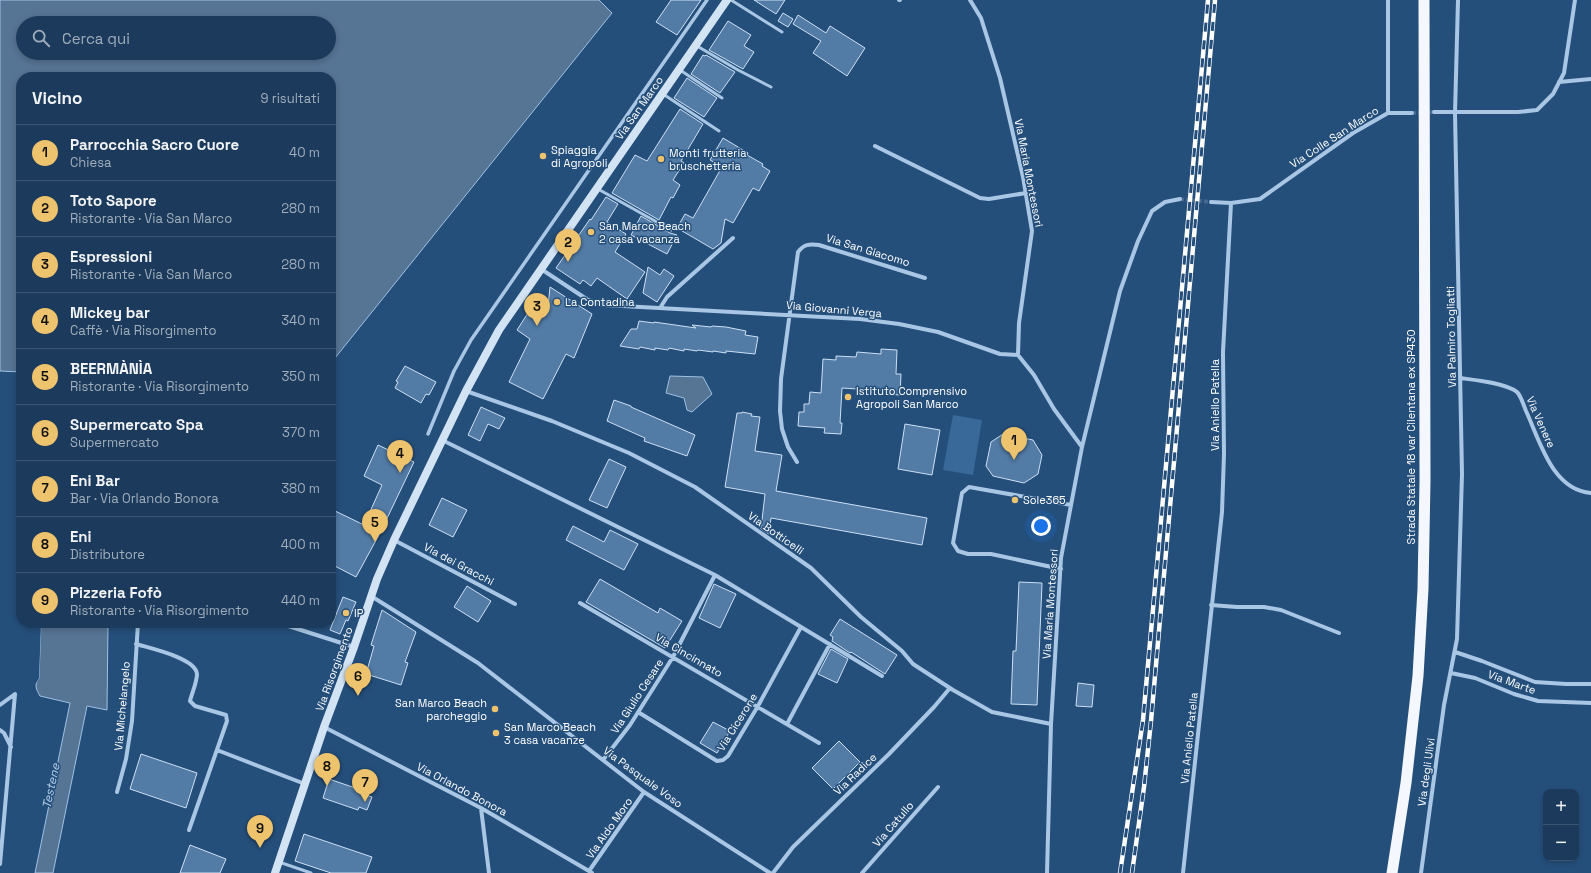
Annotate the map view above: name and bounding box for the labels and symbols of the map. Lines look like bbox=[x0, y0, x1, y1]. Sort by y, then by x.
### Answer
street label: Via San Marco bbox=[612, 73, 666, 143]
street label: Via Colle San Marco bbox=[1287, 103, 1381, 171]
street label: Via Maria Montessori bbox=[1012, 118, 1046, 229]
place label: Spiaggia di Agropoli bbox=[551, 143, 608, 170]
place label: Monti frutteria bruschetteria bbox=[669, 146, 747, 173]
marker: Spiaggia di Agropoli bbox=[538, 151, 548, 161]
marker: Monti frutteria bruschetteria bbox=[656, 154, 666, 164]
place label: San Marco Beach 2 casa vacanza bbox=[599, 219, 691, 246]
marker: San Marco Beach 2 casa vacanza bbox=[586, 227, 596, 237]
pin: 2 bbox=[555, 229, 581, 262]
street label: Via San Giacomo bbox=[824, 231, 912, 269]
street label: Via Palmiro Togliatti bbox=[1443, 286, 1459, 388]
pin: 3 bbox=[524, 293, 550, 326]
place label: La Contadina bbox=[565, 295, 635, 309]
marker: La Contadina bbox=[552, 297, 562, 307]
street label: Via Giovanni Verga bbox=[785, 298, 883, 320]
street label: Strada Statale 18 var Cilentana ex SP430 bbox=[1404, 330, 1418, 544]
street label: Via Aniello Patella bbox=[1208, 358, 1222, 451]
place label: Istituto Comprensivo Agropoli San Marco bbox=[856, 384, 967, 411]
marker: Istituto Comprensivo Agropoli San Marco bbox=[843, 392, 853, 402]
street label: Via Venere bbox=[1523, 394, 1559, 450]
pin: 1 bbox=[1001, 427, 1027, 460]
pin: 4 bbox=[387, 440, 413, 473]
place label: Sole365 bbox=[1023, 493, 1066, 507]
marker: Sole365 bbox=[1010, 495, 1020, 505]
pin: 5 bbox=[362, 509, 388, 542]
street label: Via Botticelli bbox=[745, 509, 807, 558]
your location bbox=[1031, 516, 1051, 536]
street label: Via dei Gracchi bbox=[421, 540, 497, 589]
street label: Via Maria Montessori bbox=[1039, 548, 1061, 659]
place label: IP bbox=[354, 606, 364, 620]
marker: IP bbox=[341, 608, 351, 618]
street label: Via Risorgimento bbox=[312, 625, 356, 713]
street label: Via Cincinnato bbox=[653, 630, 725, 680]
street label: Via Giulio Cesare bbox=[608, 656, 666, 736]
street label: Via Michelangelo bbox=[111, 661, 133, 751]
pin: 6 bbox=[345, 663, 371, 696]
street label: Via Marte bbox=[1486, 667, 1538, 697]
street label: Via Cicerone bbox=[714, 691, 760, 753]
street label: Via Aniello Patella bbox=[1177, 691, 1201, 784]
place label: San Marco Beach parcheggio bbox=[395, 696, 487, 723]
marker: San Marco Beach parcheggio bbox=[490, 704, 500, 714]
place label: San Marco Beach 3 casa vacanze bbox=[504, 720, 596, 747]
marker: San Marco Beach 3 casa vacanze bbox=[491, 728, 501, 738]
street label: Via degli Ulivi bbox=[1414, 737, 1438, 807]
street label: Via Pasquale Voso bbox=[600, 743, 686, 811]
street label: Via Radice bbox=[830, 750, 880, 798]
pin: 8 bbox=[314, 753, 340, 786]
street label: Via Orlando Bonora bbox=[414, 759, 510, 819]
water label: Testene bbox=[38, 761, 64, 810]
pin: 7 bbox=[352, 769, 378, 802]
street label: Via Aldo Moro bbox=[583, 794, 635, 861]
street label: Via Catullo bbox=[869, 798, 917, 850]
pin: 9 bbox=[247, 815, 273, 848]

